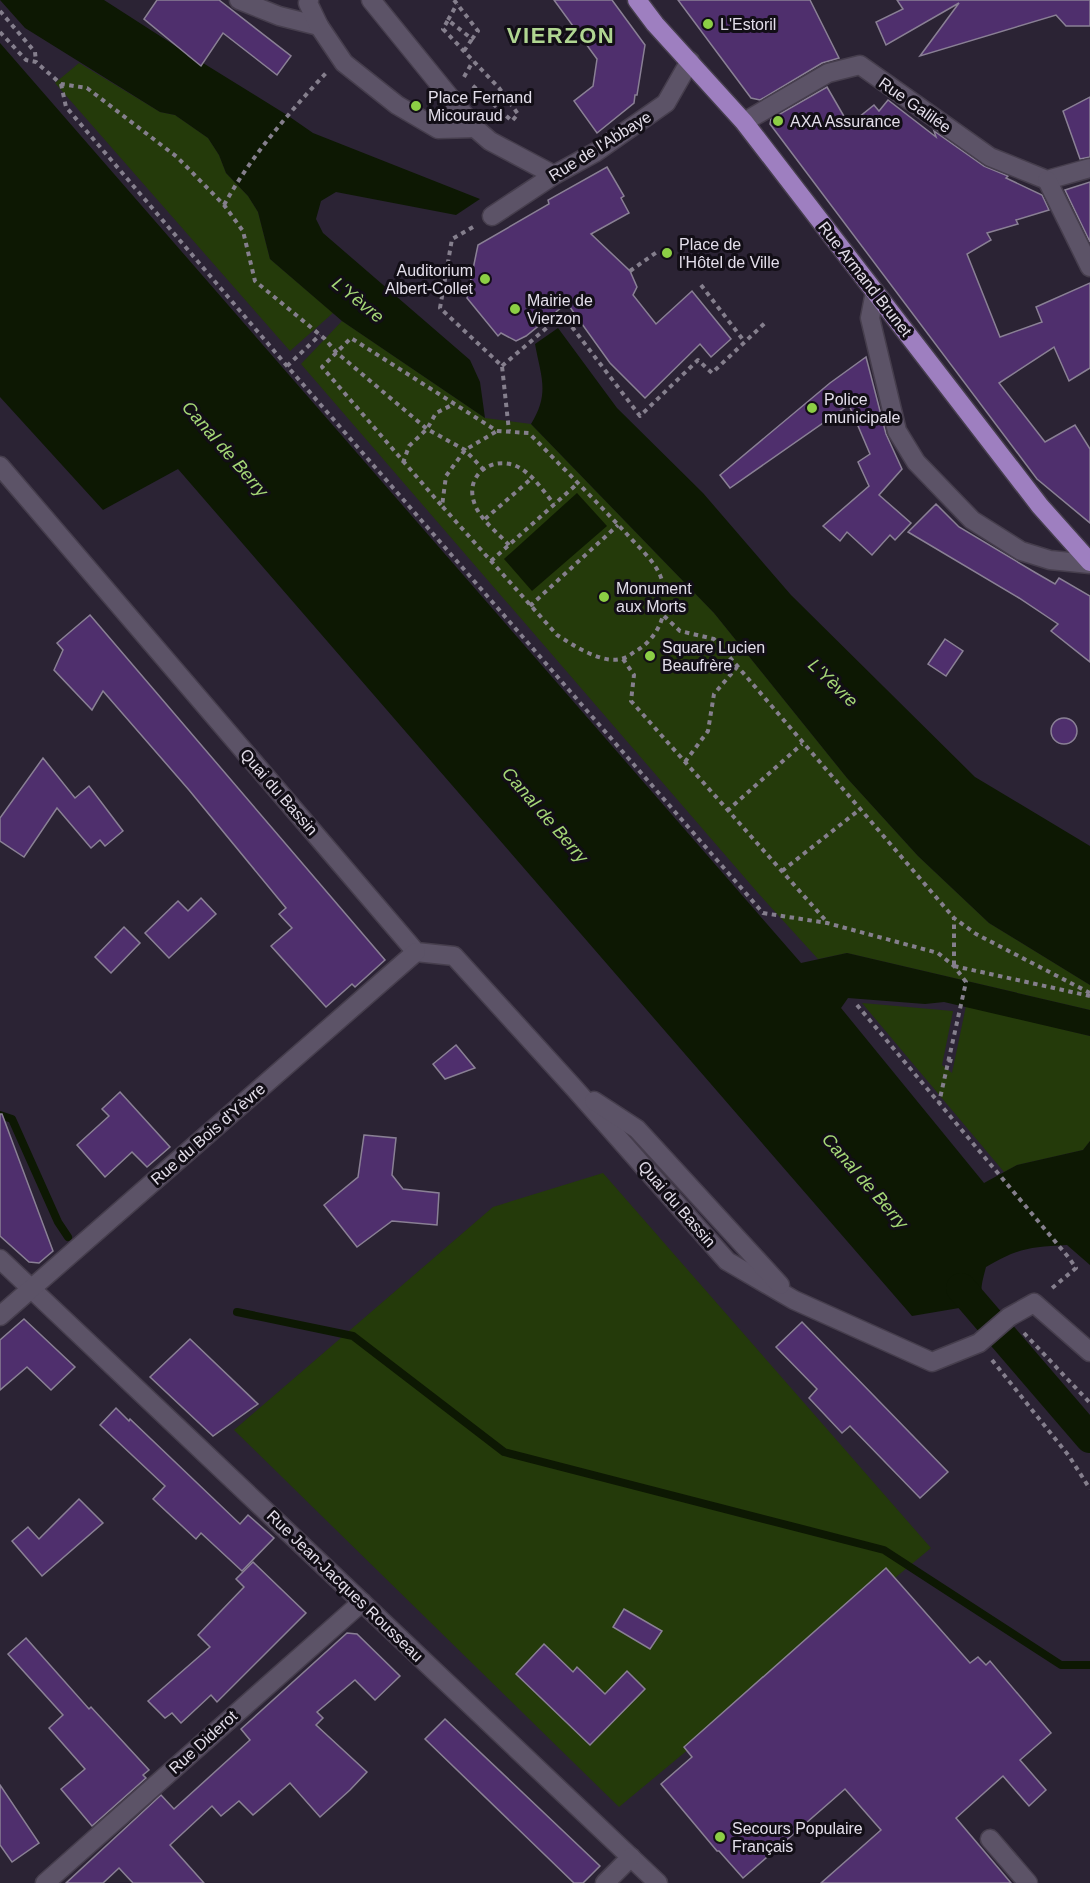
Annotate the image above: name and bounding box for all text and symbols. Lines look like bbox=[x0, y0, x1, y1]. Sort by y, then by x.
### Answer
place label: L'Estoril bbox=[720, 16, 776, 33]
marker: L'Estoril bbox=[701, 17, 715, 31]
district label: VIERZON bbox=[507, 23, 615, 48]
street label: Rue Galilée bbox=[876, 74, 954, 136]
place label: Place Fernand Micouraud bbox=[428, 89, 532, 124]
marker: Place Fernand Micouraud bbox=[409, 99, 423, 113]
street label: Rue de l'Abbaye bbox=[546, 108, 654, 184]
place label: AXA Assurance bbox=[790, 113, 900, 130]
marker: AXA Assurance bbox=[771, 114, 785, 128]
street label: Rue Armand Brunet bbox=[815, 218, 915, 340]
place label: Place de l'Hôtel de Ville bbox=[679, 236, 780, 271]
marker: Place de l'Hôtel de Ville bbox=[660, 246, 674, 260]
place label: Auditorium Albert-Collet bbox=[385, 262, 474, 297]
marker: Auditorium Albert-Collet bbox=[478, 272, 492, 286]
water label: L'Yèvre bbox=[328, 273, 388, 327]
place label: Mairie de Vierzon bbox=[527, 292, 593, 327]
marker: Mairie de Vierzon bbox=[508, 302, 522, 316]
place label: Police municipale bbox=[824, 391, 901, 426]
water label: Canal de Berry bbox=[178, 397, 273, 502]
marker: Police municipale bbox=[805, 401, 819, 415]
place label: Monument aux Morts bbox=[616, 580, 692, 615]
marker: Monument aux Morts bbox=[597, 590, 611, 604]
place label: Square Lucien Beaufrère bbox=[662, 639, 765, 674]
marker: Square Lucien Beaufrère bbox=[643, 649, 657, 663]
water label: L'Yèvre bbox=[804, 655, 862, 711]
street label: Quai du Bassin bbox=[237, 745, 321, 839]
water label: Canal de Berry bbox=[498, 763, 593, 868]
street label: Rue du Bois d'Yèvre bbox=[148, 1080, 269, 1188]
water label: Canal de Berry bbox=[818, 1129, 913, 1234]
street label: Quai du Bassin bbox=[635, 1157, 719, 1251]
street label: Rue Jean-Jacques Rousseau bbox=[264, 1507, 426, 1665]
street label: Rue Diderot bbox=[166, 1707, 241, 1777]
place label: Secours Populaire Français bbox=[732, 1820, 863, 1855]
marker: Secours Populaire Français bbox=[713, 1830, 727, 1844]

